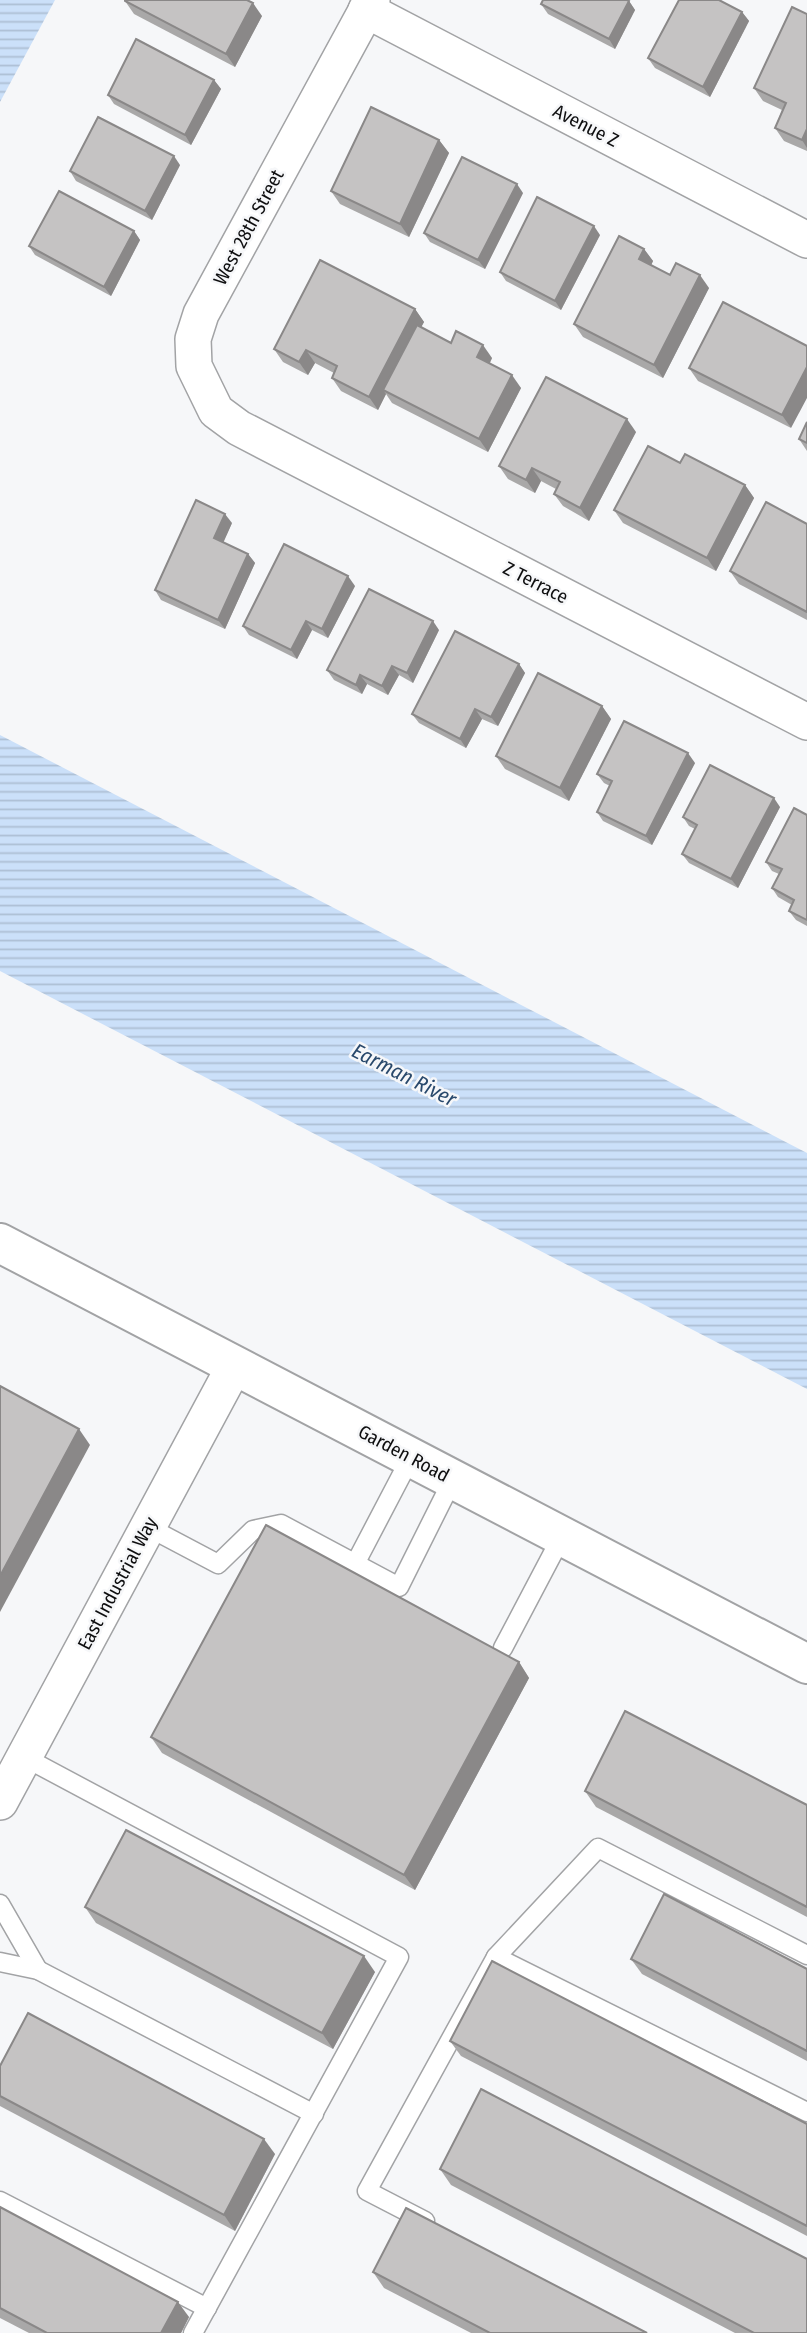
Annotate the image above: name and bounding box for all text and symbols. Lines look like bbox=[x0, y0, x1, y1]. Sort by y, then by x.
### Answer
street label: Avenue Z bbox=[549, 99, 622, 152]
street label: West 28th Street bbox=[208, 165, 289, 289]
street label: Z Terrace bbox=[499, 556, 572, 609]
water label: Earman River bbox=[347, 1038, 461, 1113]
street label: Garden Road bbox=[354, 1420, 453, 1487]
street label: East Industrial Way bbox=[73, 1512, 162, 1654]

